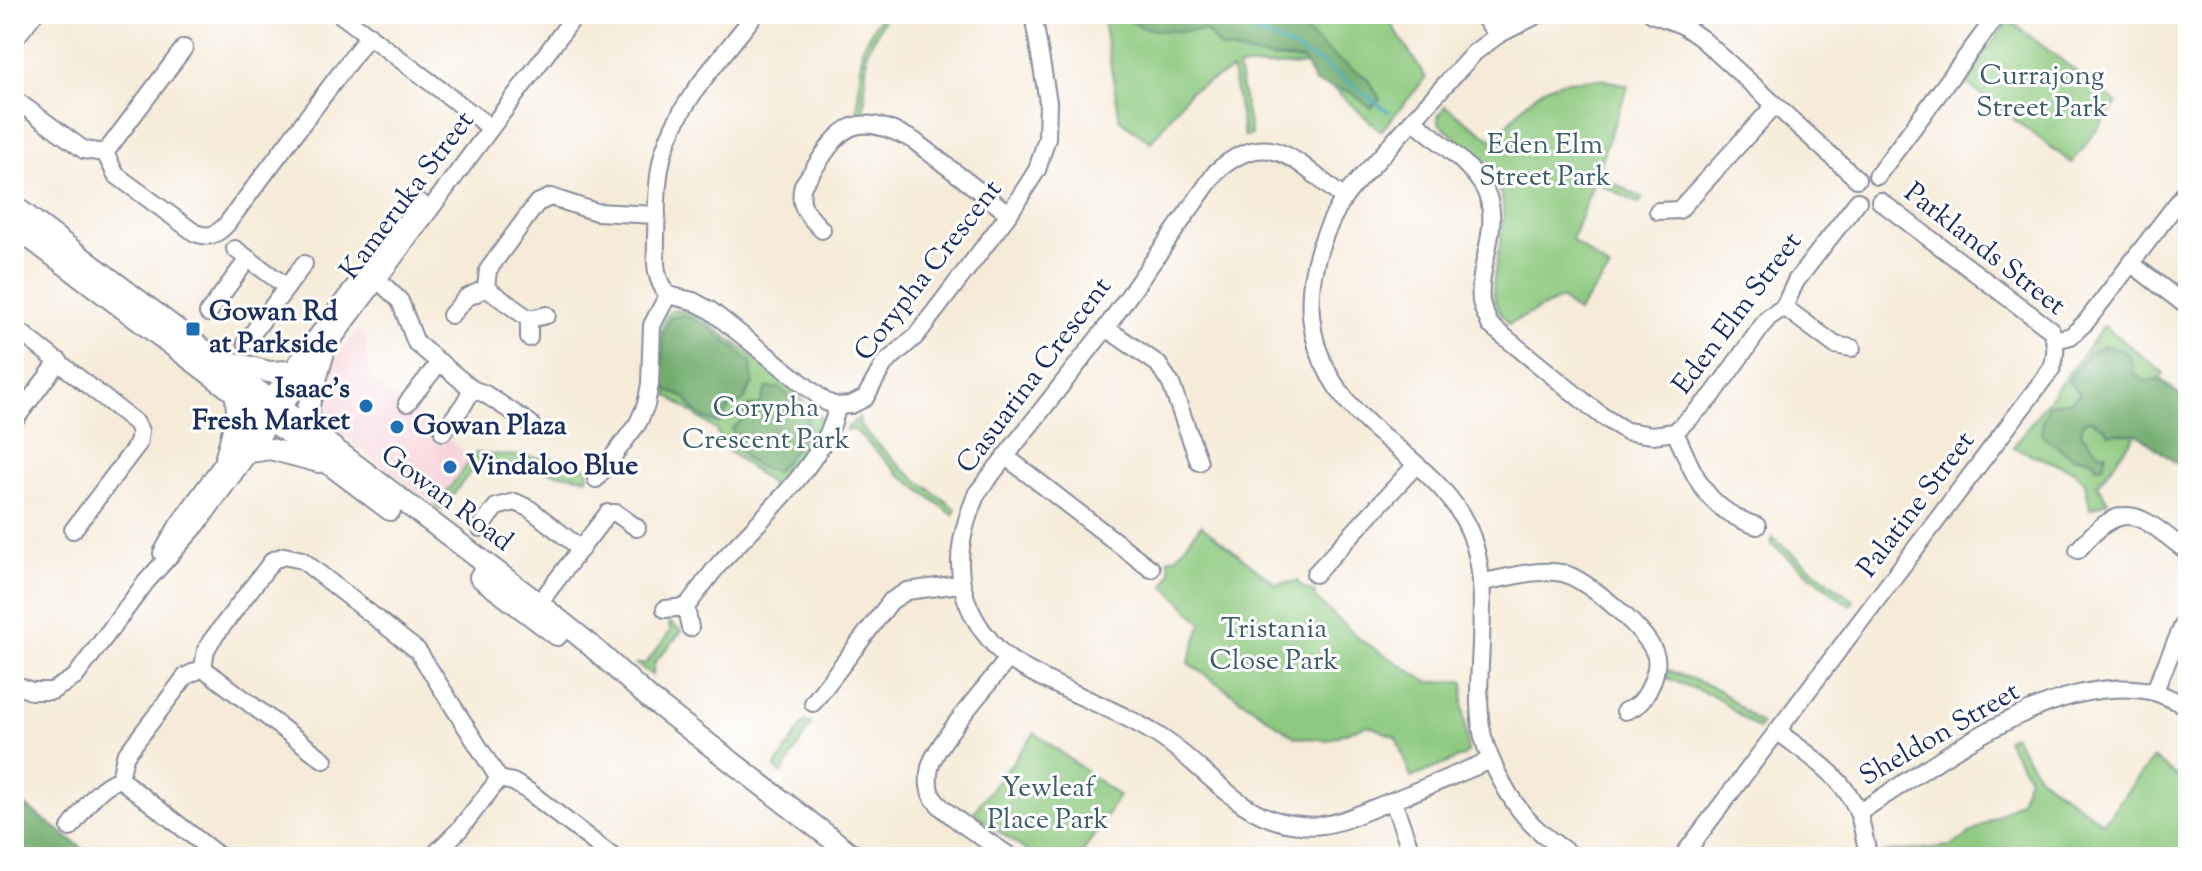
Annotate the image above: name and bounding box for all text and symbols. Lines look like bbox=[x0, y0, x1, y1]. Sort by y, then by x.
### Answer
park label: Currajong Street Park bbox=[1976, 57, 2108, 129]
street label: Kameruka Street bbox=[331, 103, 485, 289]
park label: Eden Elm Street Park bbox=[1479, 126, 1611, 198]
street label: Corypha Crescent bbox=[845, 171, 1013, 370]
street label: Parklands Street bbox=[1895, 174, 2074, 326]
street label: Eden Elm Street bbox=[1664, 224, 1813, 404]
street label: Casuarina Crescent bbox=[948, 269, 1123, 483]
place label: Gowan Rd at Parkside bbox=[209, 293, 338, 365]
marker: Gowan Rd at Parkside bbox=[184, 320, 202, 338]
place label: Isaac's Fresh Market bbox=[192, 370, 350, 442]
park label: Corypha Crescent Park bbox=[682, 389, 850, 461]
marker: Isaac's Fresh Market bbox=[357, 397, 375, 415]
place label: Gowan Plaza bbox=[413, 407, 567, 447]
marker: Gowan Plaza bbox=[388, 418, 406, 436]
street label: Palatine Street bbox=[1849, 423, 1986, 586]
street label: Gowan Road bbox=[371, 436, 521, 562]
place label: Vindaloo Blue bbox=[466, 447, 638, 487]
marker: Vindaloo Blue bbox=[441, 458, 459, 476]
park label: Tristania Close Park bbox=[1210, 610, 1339, 682]
street label: Sheldon Street bbox=[1853, 673, 2028, 797]
park label: Yewleaf Place Park bbox=[987, 769, 1109, 841]

